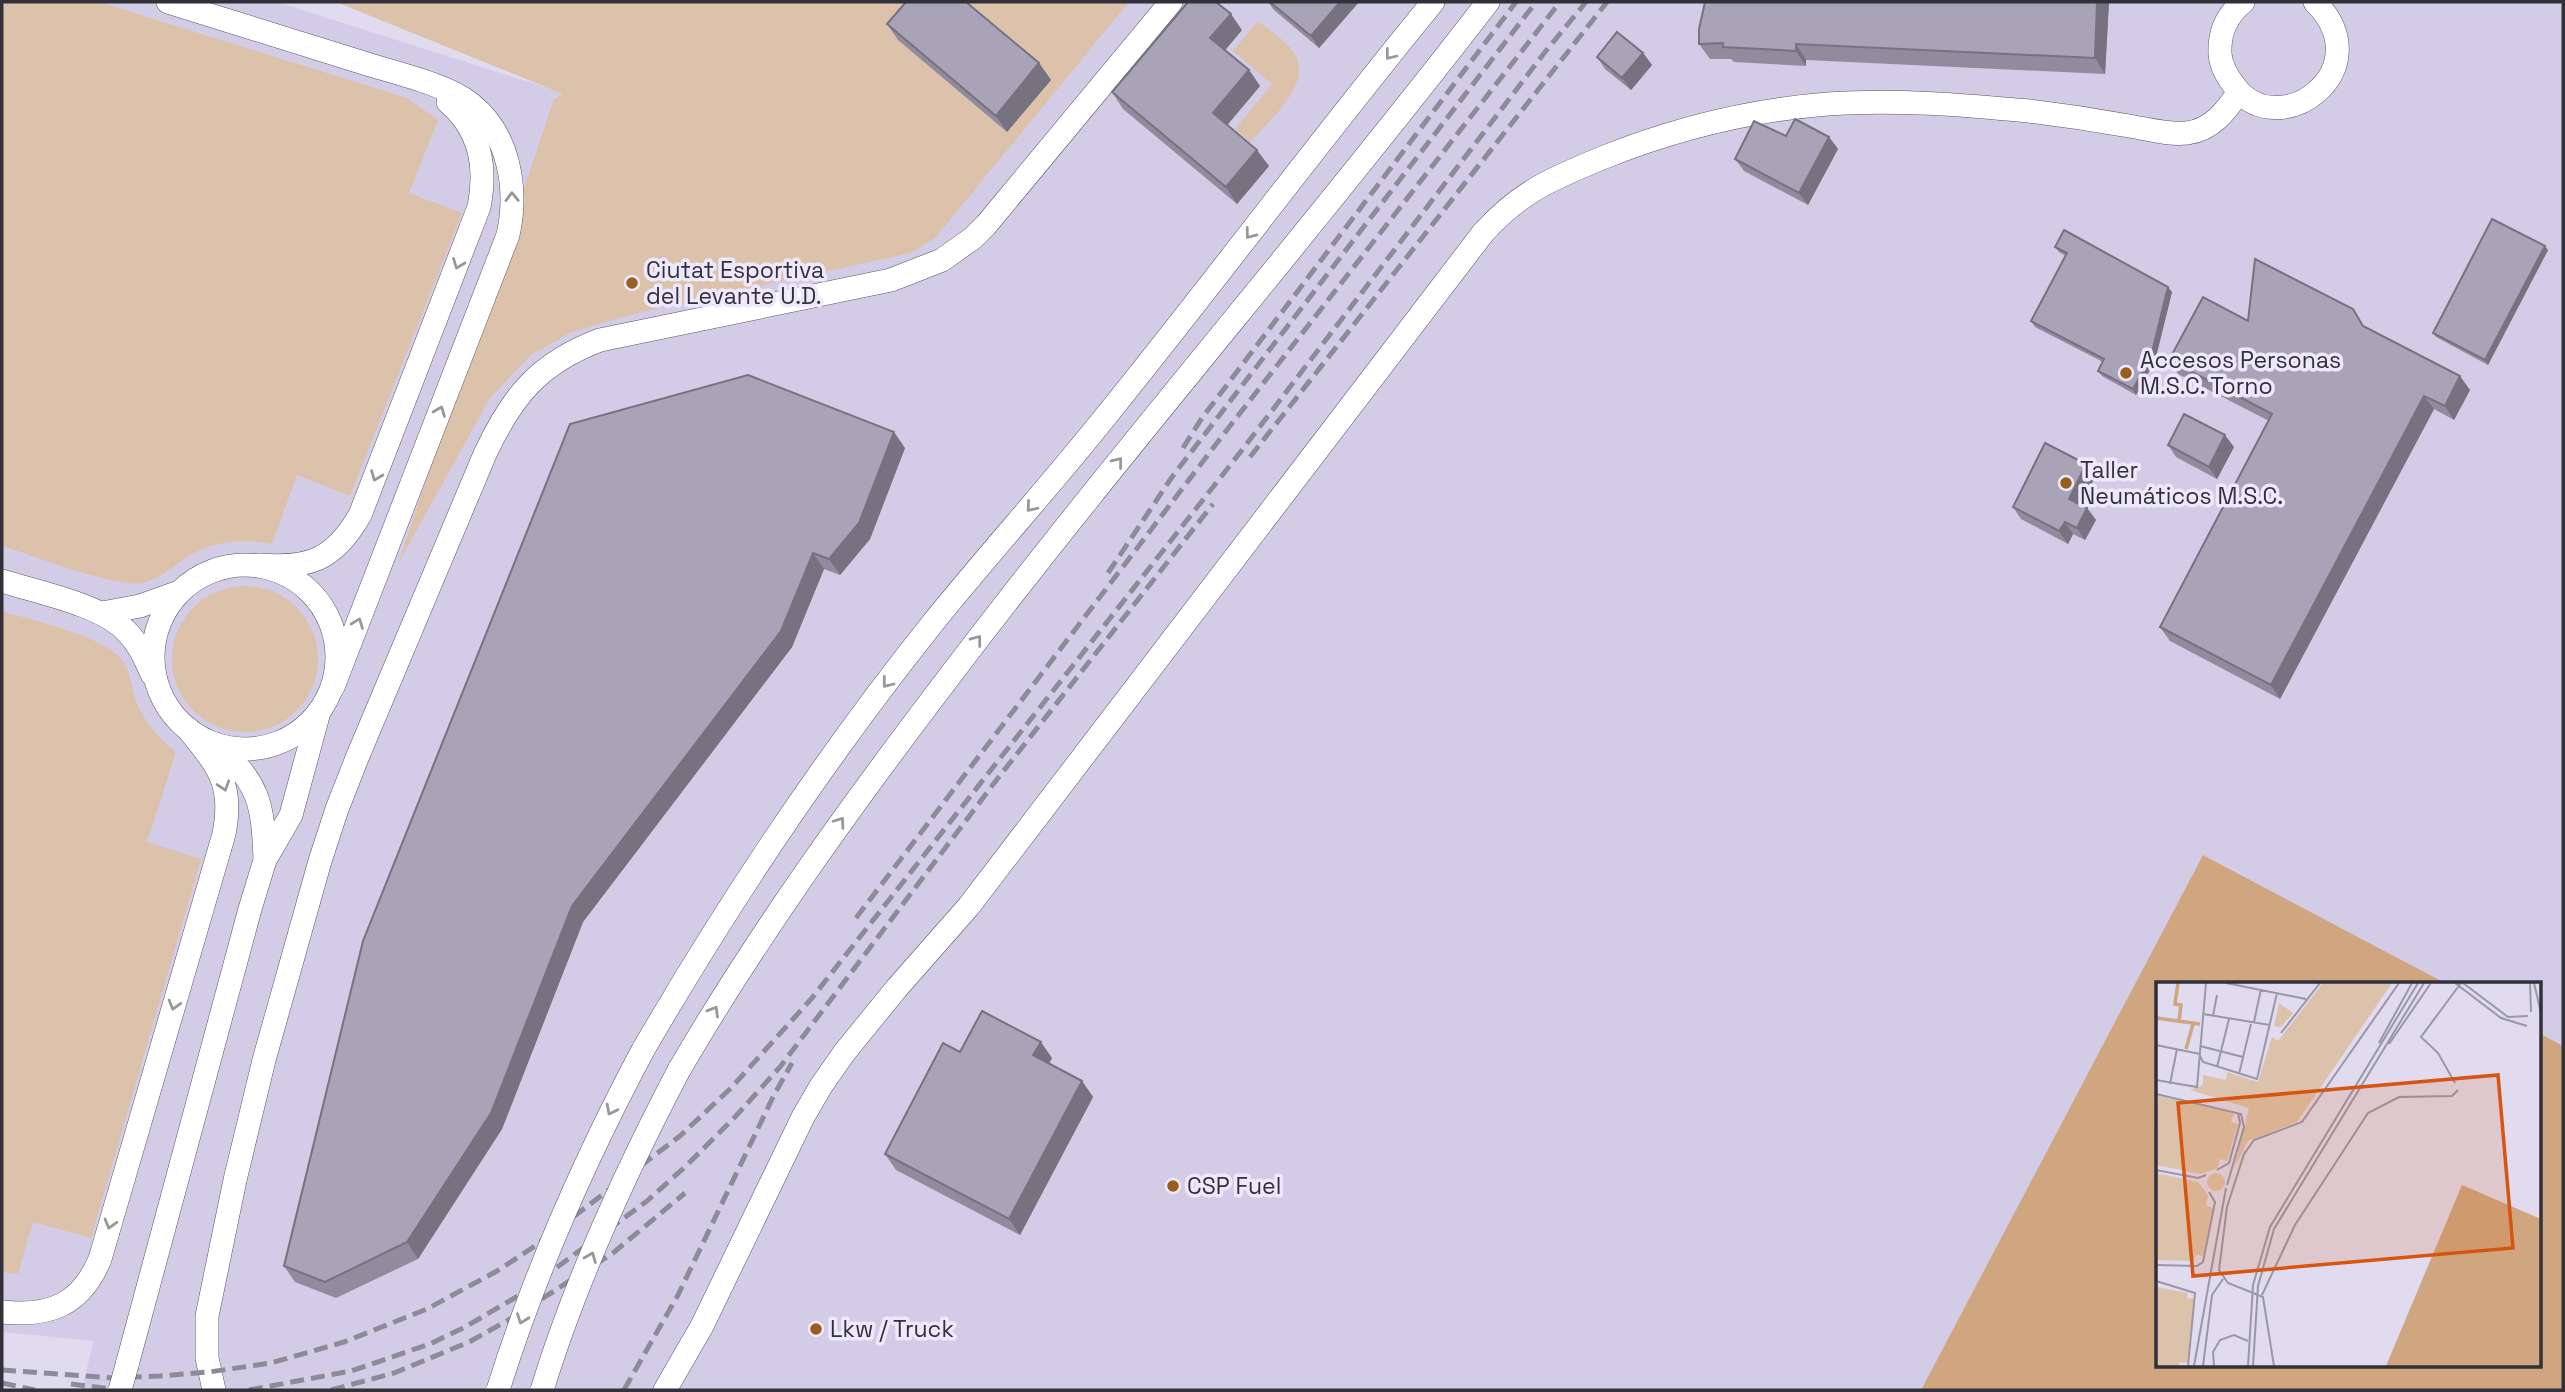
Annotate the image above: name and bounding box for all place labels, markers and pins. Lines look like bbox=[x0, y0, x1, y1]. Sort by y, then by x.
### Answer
place label: Ciutat Esportiva del Levante U.D. bbox=[646, 255, 824, 311]
marker: Ciutat Esportiva del Levante U.D. bbox=[624, 275, 640, 291]
place label: Accesos Personas M.S.C. Torno bbox=[2140, 345, 2341, 401]
marker: Accesos Personas M.S.C. Torno bbox=[2118, 365, 2134, 381]
place label: Taller Neumáticos M.S.C. bbox=[2080, 455, 2283, 511]
marker: Taller Neumáticos M.S.C. bbox=[2058, 475, 2074, 491]
place label: CSP Fuel bbox=[1187, 1171, 1281, 1201]
marker: CSP Fuel bbox=[1165, 1178, 1181, 1194]
place label: Lkw / Truck bbox=[830, 1314, 954, 1344]
marker: Lkw / Truck bbox=[808, 1321, 824, 1337]

